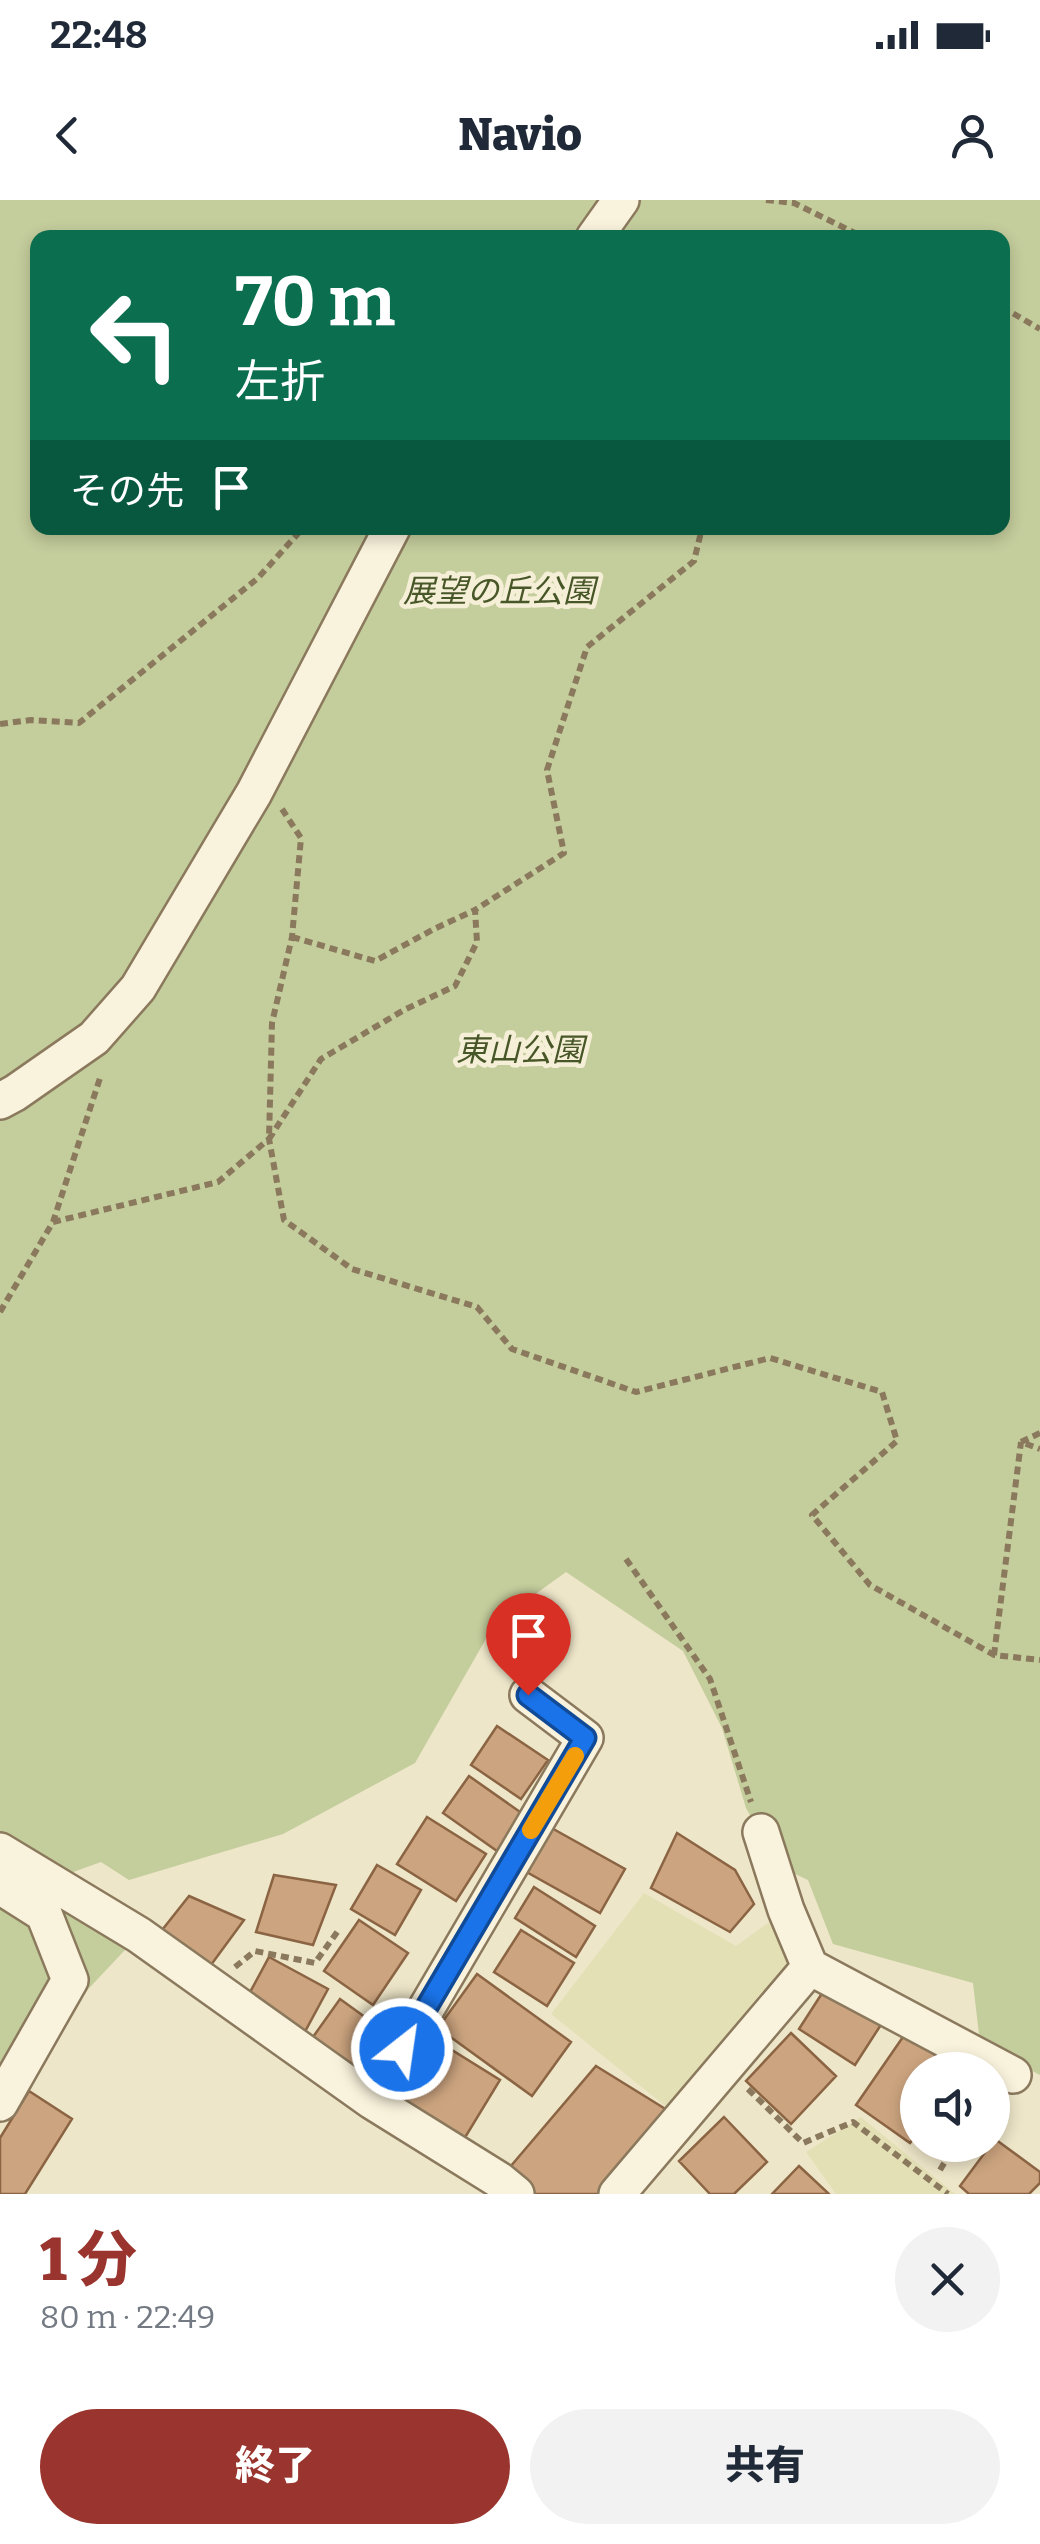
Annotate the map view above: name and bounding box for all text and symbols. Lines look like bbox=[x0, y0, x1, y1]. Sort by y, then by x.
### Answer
text: 22:48 bbox=[50, 12, 148, 58]
icon: back bbox=[40, 108, 95, 163]
text: Navio bbox=[458, 108, 582, 162]
icon: person bbox=[945, 108, 1000, 163]
text: 70 m bbox=[235, 260, 395, 344]
icon: left bbox=[70, 270, 200, 400]
text: 左折 bbox=[235, 355, 325, 409]
icon: arrive bbox=[204, 460, 259, 515]
text: その先 bbox=[70, 468, 184, 514]
park label: 展望の丘公園 bbox=[403, 572, 599, 610]
park label: 東山公園 bbox=[456, 1031, 588, 1069]
pin bbox=[486, 1593, 571, 1696]
icon: arrive bbox=[501, 1608, 556, 1663]
position arrow bbox=[350, 1997, 454, 2101]
map controls bbox=[900, 2052, 1010, 2162]
button: sound bbox=[900, 2052, 1010, 2162]
text: 1 分 bbox=[40, 2224, 137, 2296]
button: close bbox=[895, 2227, 1000, 2332]
text: 80 m · 22:49 bbox=[40, 2298, 215, 2336]
button: 終了 bbox=[40, 2409, 510, 2524]
button: 共有 bbox=[530, 2409, 1000, 2524]

